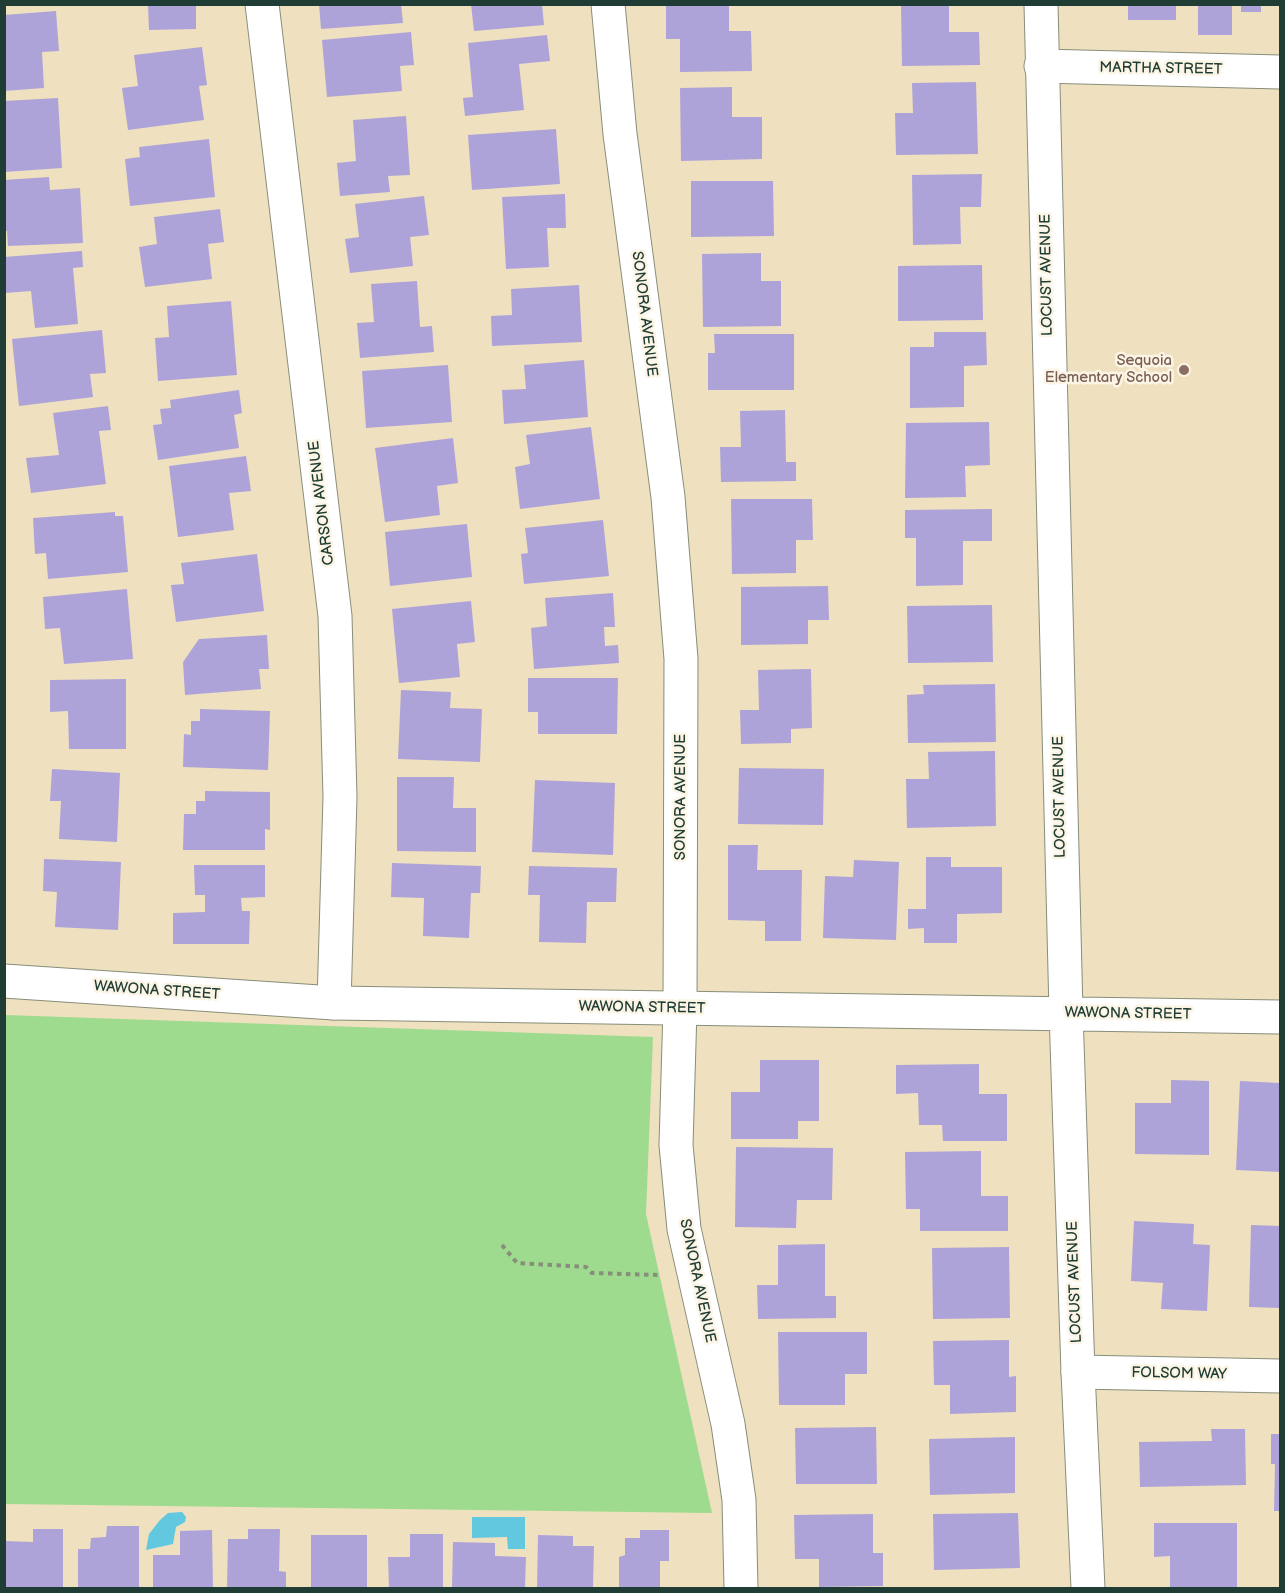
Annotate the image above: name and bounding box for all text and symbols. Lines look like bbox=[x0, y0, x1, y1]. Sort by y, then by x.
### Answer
street label: MARTHA STREET bbox=[1099, 59, 1223, 79]
street label: LOCUST AVENUE bbox=[1037, 214, 1057, 336]
street label: SONORA AVENUE bbox=[627, 250, 661, 378]
place label: Sequoia Elementary School bbox=[1045, 352, 1172, 387]
marker: Sequoia Elementary School bbox=[1177, 363, 1191, 377]
street label: CARSON AVENUE bbox=[305, 440, 339, 566]
street label: SONORA AVENUE bbox=[672, 734, 690, 860]
street label: LOCUST AVENUE bbox=[1050, 736, 1070, 858]
street label: WAWONA STREET bbox=[93, 978, 221, 1004]
street label: WAWONA STREET bbox=[578, 998, 706, 1018]
street label: WAWONA STREET bbox=[1064, 1004, 1192, 1024]
street label: SONORA AVENUE bbox=[675, 1217, 719, 1345]
street label: LOCUST AVENUE bbox=[1064, 1221, 1086, 1343]
street label: FOLSOM WAY bbox=[1131, 1364, 1227, 1384]

